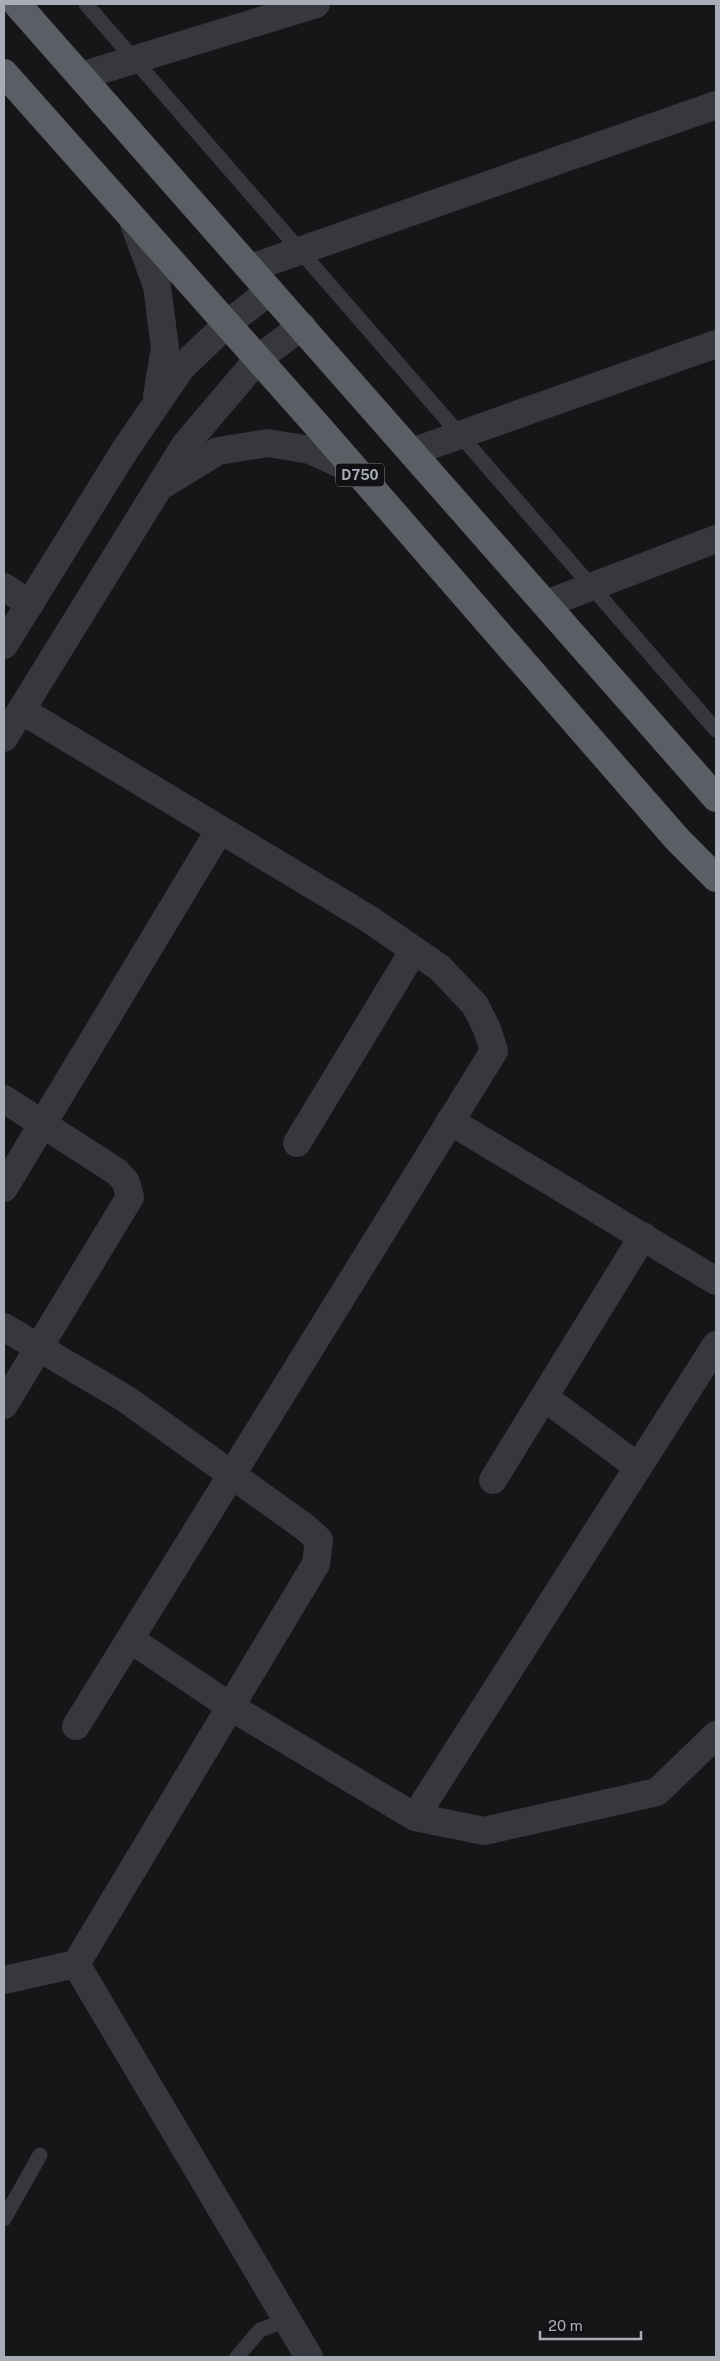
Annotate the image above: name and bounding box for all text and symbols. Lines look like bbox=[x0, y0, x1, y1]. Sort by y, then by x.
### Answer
road number: D750 bbox=[336, 464, 384, 486]
scale bar bbox=[540, 2308, 641, 2340]
text: 20 m bbox=[548, 2317, 583, 2334]

